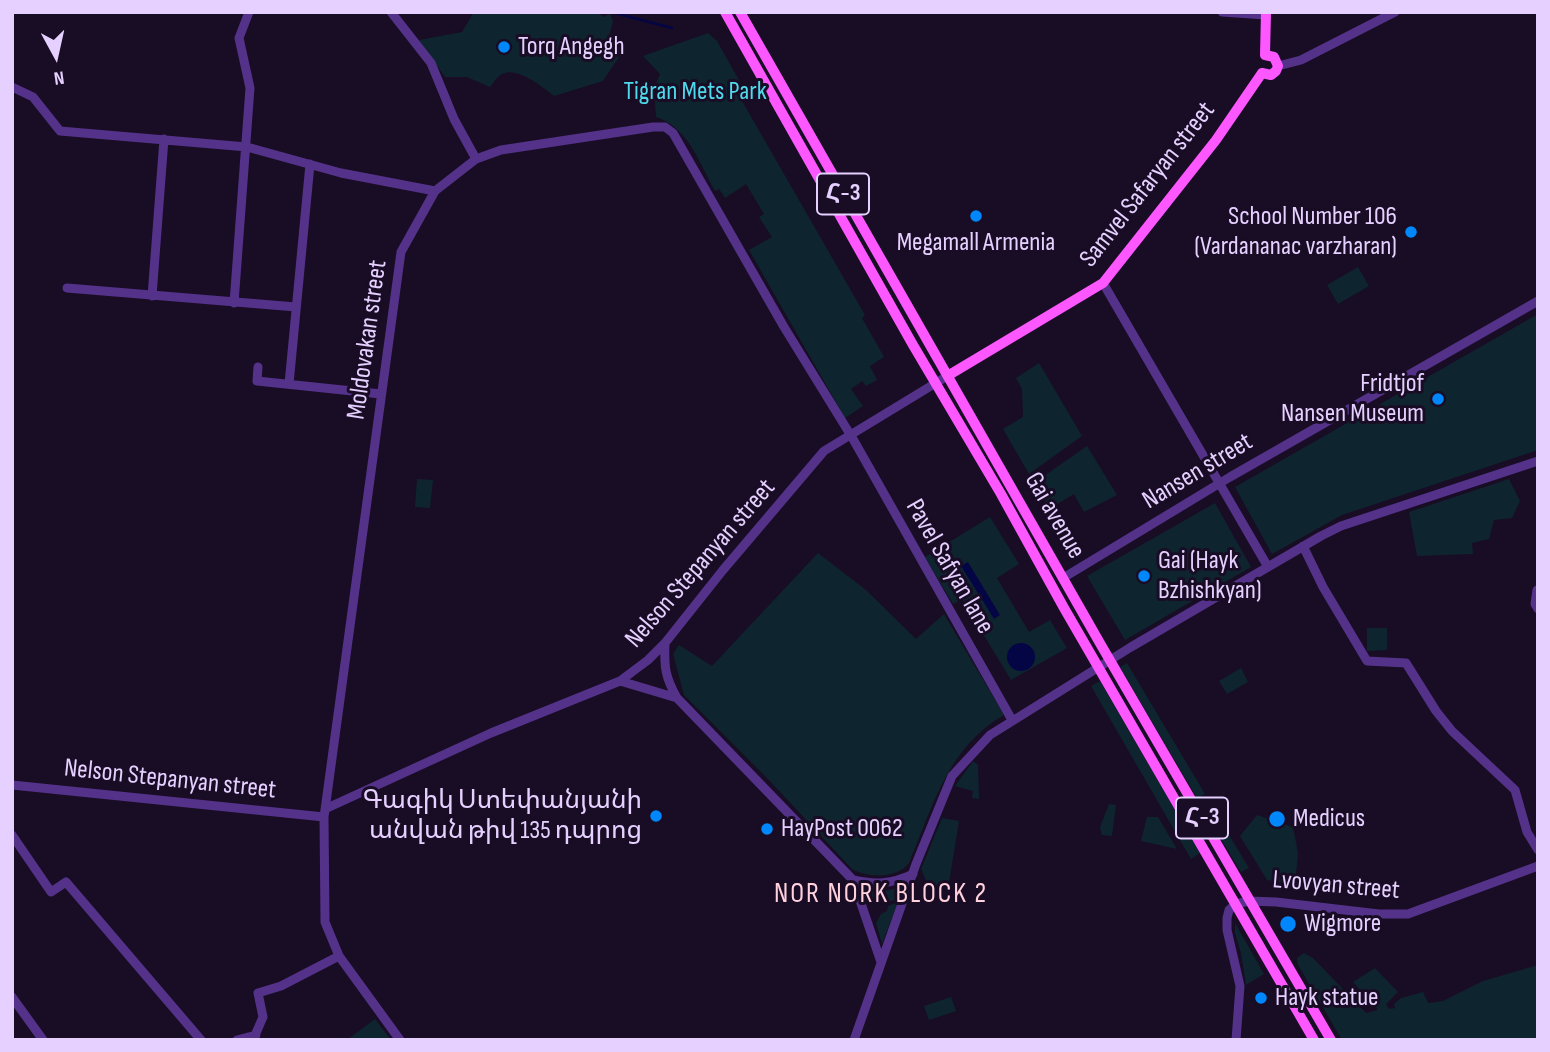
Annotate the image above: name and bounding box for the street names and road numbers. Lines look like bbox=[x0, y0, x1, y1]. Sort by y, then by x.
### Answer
street label: Samvel Safaryan street bbox=[1074, 96, 1222, 274]
road number: Հ-3 bbox=[817, 174, 869, 214]
street label: Moldovakan street bbox=[341, 258, 395, 422]
street label: Nansen street bbox=[1137, 427, 1259, 517]
street label: Gai avenue bbox=[1017, 467, 1091, 565]
street label: Nelson Stepanyan street bbox=[619, 473, 783, 655]
street label: Pavel Safyan lane bbox=[898, 494, 1000, 640]
street label: Nelson Stepanyan street bbox=[62, 753, 278, 807]
road number: Հ-3 bbox=[1176, 798, 1228, 838]
street label: Lvovyan street bbox=[1271, 865, 1401, 907]

